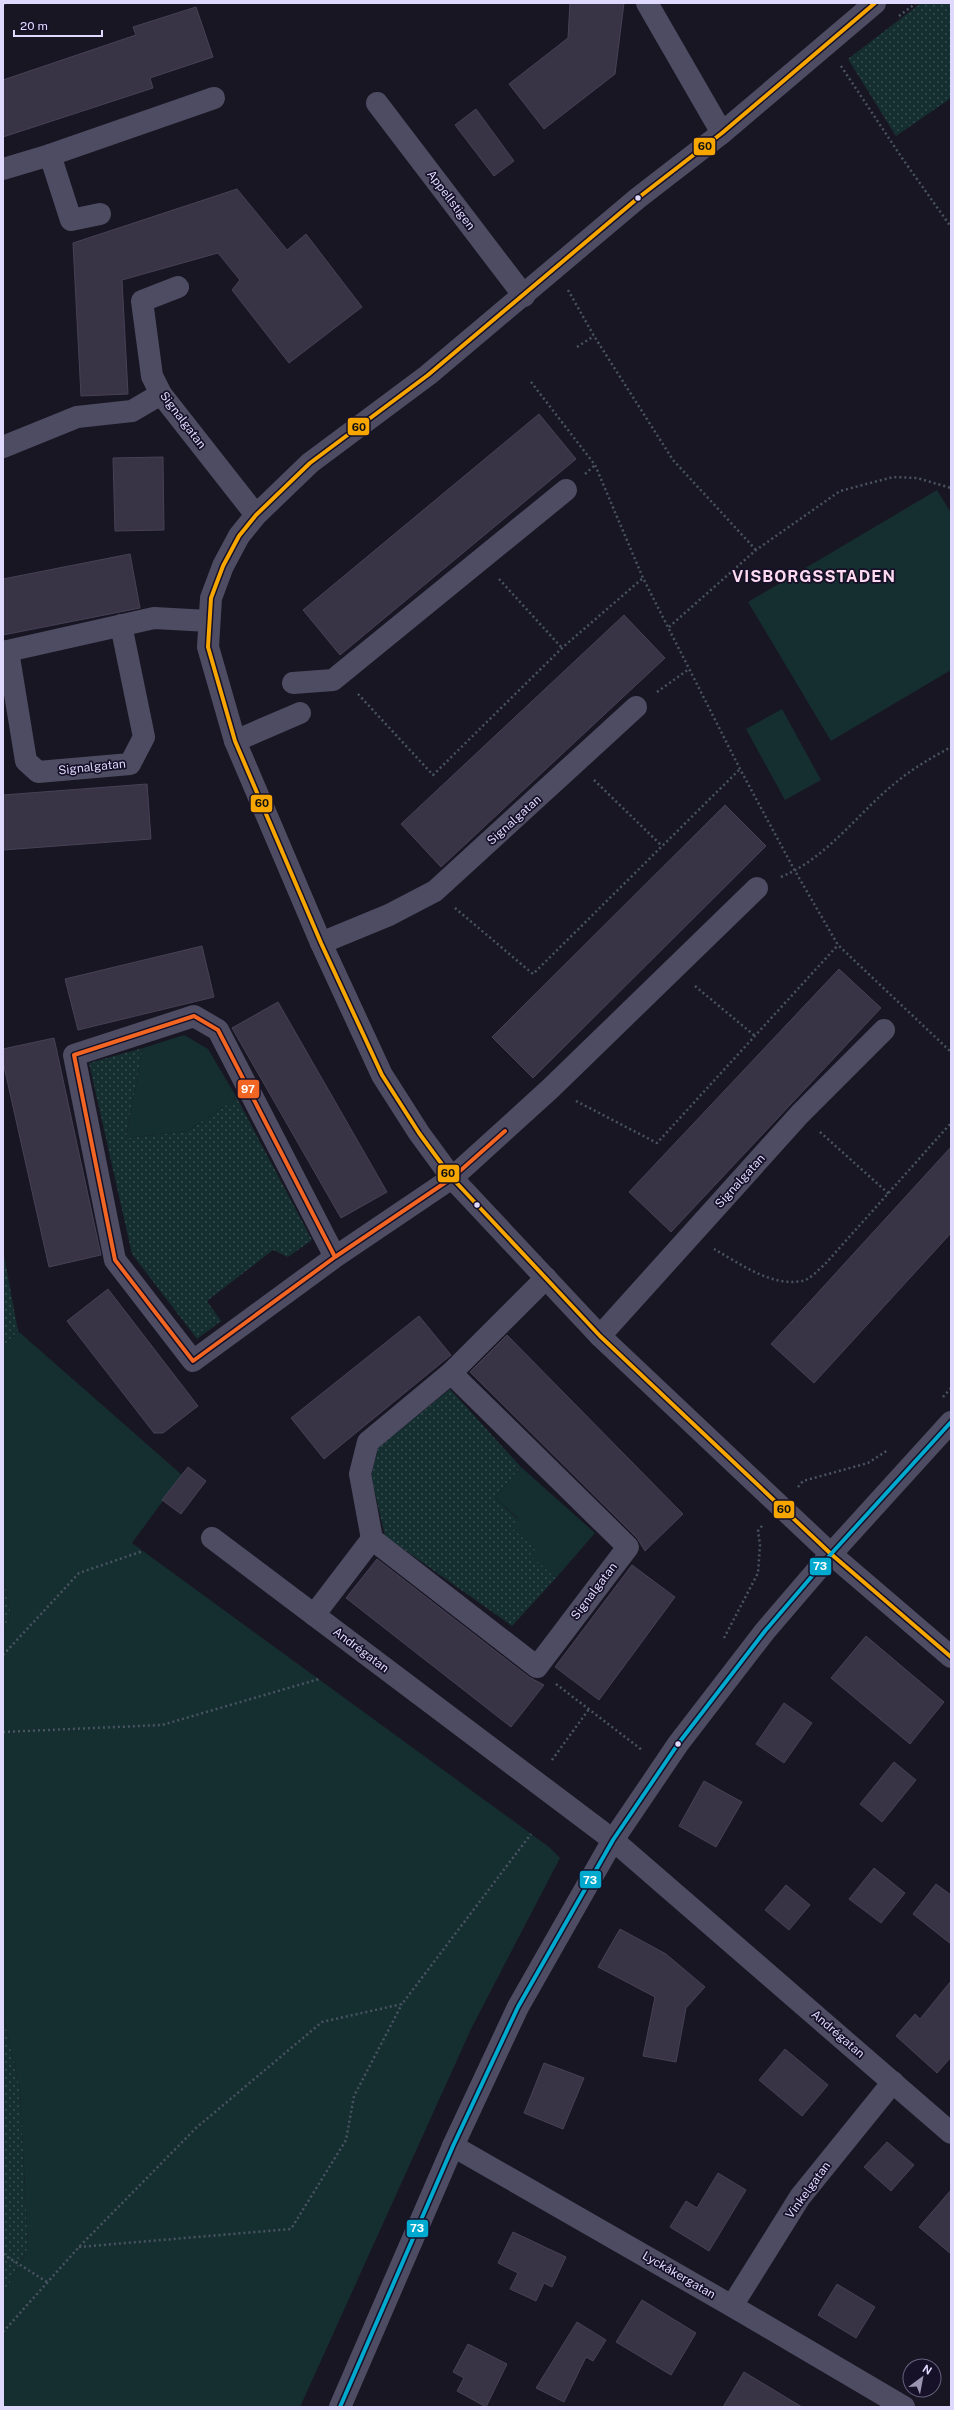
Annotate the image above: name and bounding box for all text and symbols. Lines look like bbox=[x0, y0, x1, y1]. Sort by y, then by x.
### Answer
scale bar bbox=[14, 12, 102, 38]
text: 20 m bbox=[20, 19, 48, 33]
line badge: 60 bbox=[693, 137, 716, 156]
text: 60 bbox=[698, 140, 712, 152]
street label: Appellstigen bbox=[424, 167, 478, 233]
unlabelled marker bbox=[633, 193, 643, 203]
street label: Signalgatan bbox=[157, 389, 209, 451]
line badge: 60 bbox=[347, 417, 370, 436]
text: 60 bbox=[352, 421, 366, 433]
district label: VISBORGSSTADEN bbox=[732, 567, 896, 586]
street label: Signalgatan bbox=[58, 756, 126, 777]
street label: Signalgatan bbox=[484, 792, 544, 848]
line badge: 60 bbox=[250, 794, 273, 813]
text: 60 bbox=[255, 797, 269, 809]
line badge: 97 bbox=[237, 1079, 260, 1099]
text: 97 bbox=[241, 1083, 255, 1095]
street label: Signalgatan bbox=[712, 1151, 768, 1211]
line badge: 60 bbox=[437, 1164, 460, 1183]
text: 60 bbox=[441, 1167, 455, 1179]
unlabelled marker bbox=[472, 1200, 482, 1210]
line badge: 60 bbox=[773, 1500, 795, 1519]
text: 60 bbox=[777, 1503, 791, 1515]
line badge: 73 bbox=[809, 1557, 832, 1576]
street label: Signalgatan bbox=[568, 1560, 620, 1622]
text: 73 bbox=[813, 1560, 827, 1572]
street label: Andrégatan bbox=[330, 1625, 392, 1675]
unlabelled marker bbox=[673, 1739, 683, 1749]
line badge: 73 bbox=[579, 1870, 602, 1889]
text: 73 bbox=[583, 1874, 597, 1886]
street label: Andrégatan bbox=[809, 2007, 868, 2061]
street label: Vinkelgatan bbox=[783, 2159, 833, 2221]
line badge: 73 bbox=[406, 2219, 429, 2238]
text: 73 bbox=[410, 2222, 424, 2234]
street label: Lyckåkergatan bbox=[640, 2248, 718, 2302]
north arrow bbox=[902, 2358, 942, 2398]
text: N bbox=[920, 2362, 934, 2377]

